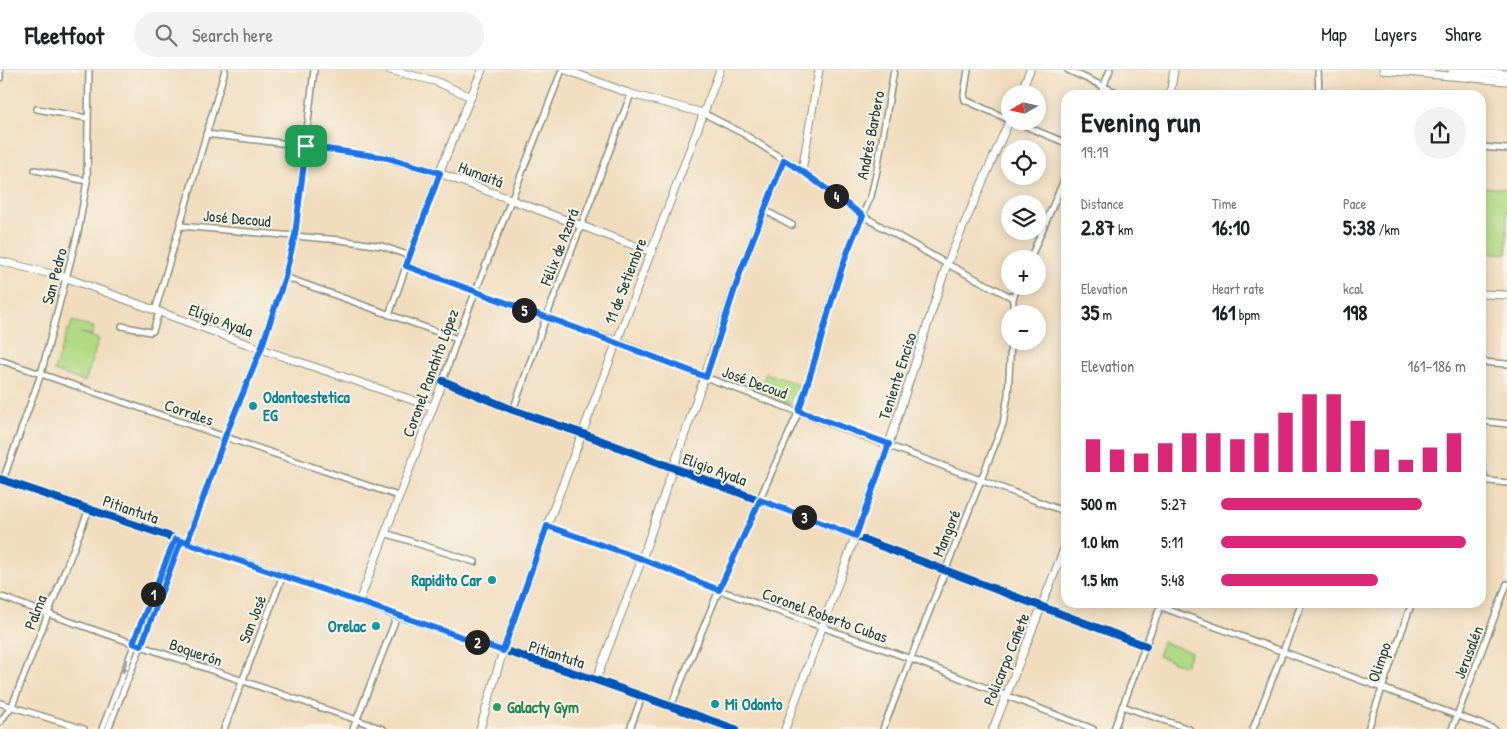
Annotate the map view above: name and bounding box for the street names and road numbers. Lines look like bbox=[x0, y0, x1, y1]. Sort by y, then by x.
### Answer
street label: Andrés Barbero bbox=[851, 88, 889, 181]
street label: Humaitá bbox=[455, 155, 507, 193]
street label: José Decoud bbox=[202, 204, 272, 232]
street label: Félix de Azará bbox=[534, 205, 584, 290]
street label: 11 de Setiembre bbox=[598, 234, 652, 327]
street label: San Pedro bbox=[36, 245, 72, 307]
street label: Eligio Ayala bbox=[186, 298, 256, 342]
street label: Coronel Panchito López bbox=[397, 306, 464, 440]
street label: Teniente Enciso bbox=[873, 329, 922, 422]
street label: José Decoud bbox=[719, 360, 791, 404]
street label: Corrales bbox=[162, 393, 216, 431]
street label: Eligio Ayala bbox=[680, 447, 750, 491]
street label: Pitiantuta bbox=[100, 489, 162, 529]
street label: Mangoré bbox=[927, 506, 966, 560]
street label: Coronel Roberto Cubas bbox=[759, 582, 891, 648]
street label: San José bbox=[233, 591, 271, 646]
street label: Palma bbox=[18, 592, 52, 632]
street label: Policarpo Cañete bbox=[977, 609, 1035, 709]
street label: Jerusalén bbox=[1448, 622, 1488, 682]
street label: Boquerón bbox=[167, 633, 225, 671]
street label: Pitiantuta bbox=[526, 635, 588, 673]
street label: Olimpo bbox=[1362, 639, 1396, 685]

